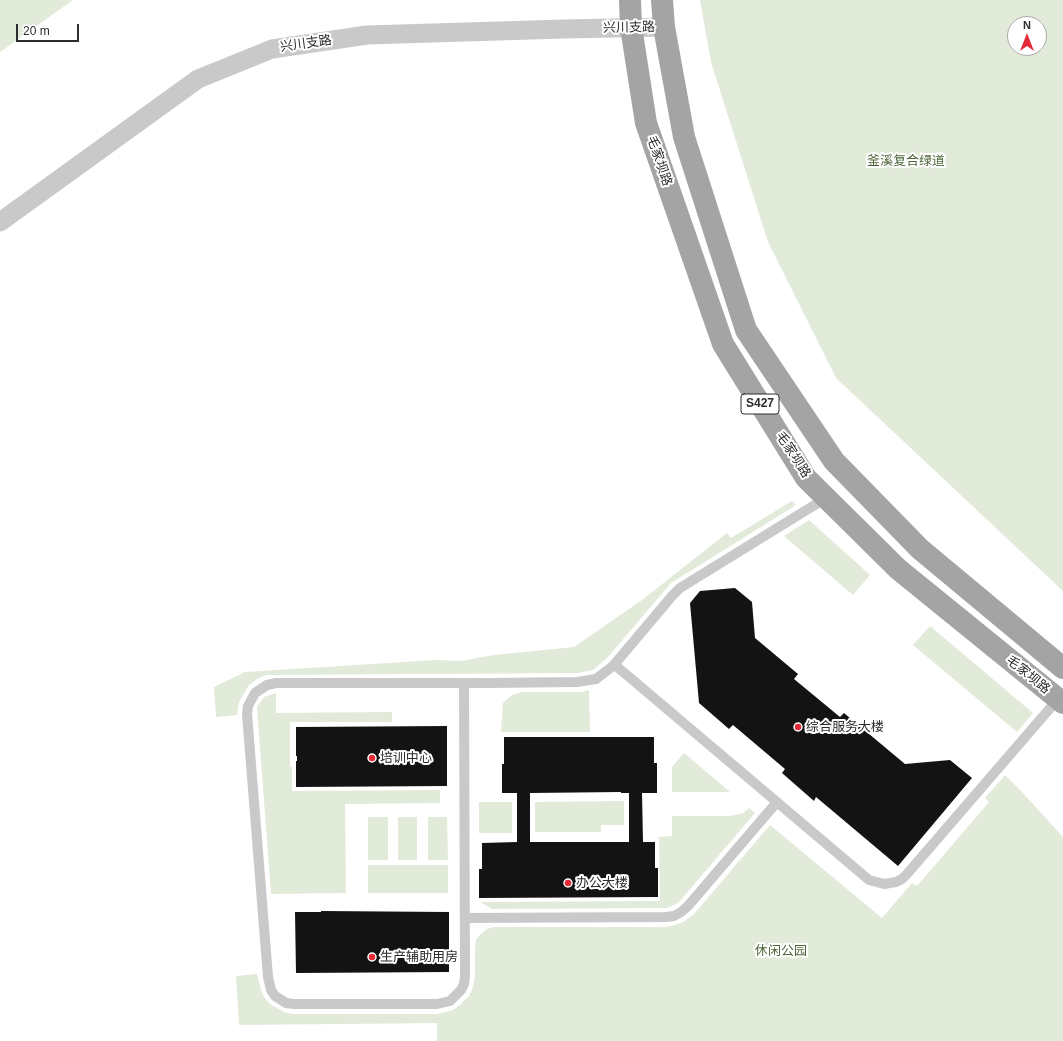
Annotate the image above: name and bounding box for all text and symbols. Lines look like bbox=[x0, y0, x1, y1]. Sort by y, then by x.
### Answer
scale bar bbox=[18, 16, 81, 42]
north arrow bbox=[1007, 16, 1047, 56]
text: N bbox=[1023, 19, 1031, 31]
street label: 兴川支路 bbox=[603, 20, 655, 36]
text: 20 m bbox=[23, 24, 50, 38]
street label: 兴川支路 bbox=[279, 33, 333, 55]
street label: 毛家坝路 bbox=[643, 134, 675, 188]
park label: 釜溪复合绿道 bbox=[867, 153, 945, 169]
road number: S427 bbox=[741, 394, 779, 414]
street label: 毛家坝路 bbox=[772, 429, 814, 481]
street label: 毛家坝路 bbox=[1003, 653, 1053, 697]
place label: 综合服务大楼 bbox=[806, 719, 884, 735]
marker: 综合服务大楼 bbox=[793, 722, 803, 732]
place label: 培训中心 bbox=[380, 750, 432, 766]
marker: 培训中心 bbox=[367, 753, 377, 763]
place label: 办公大楼 bbox=[576, 875, 628, 891]
marker: 办公大楼 bbox=[563, 878, 573, 888]
park label: 休闲公园 bbox=[755, 943, 807, 959]
place label: 生产辅助用房 bbox=[380, 949, 458, 965]
marker: 生产辅助用房 bbox=[367, 952, 377, 962]

